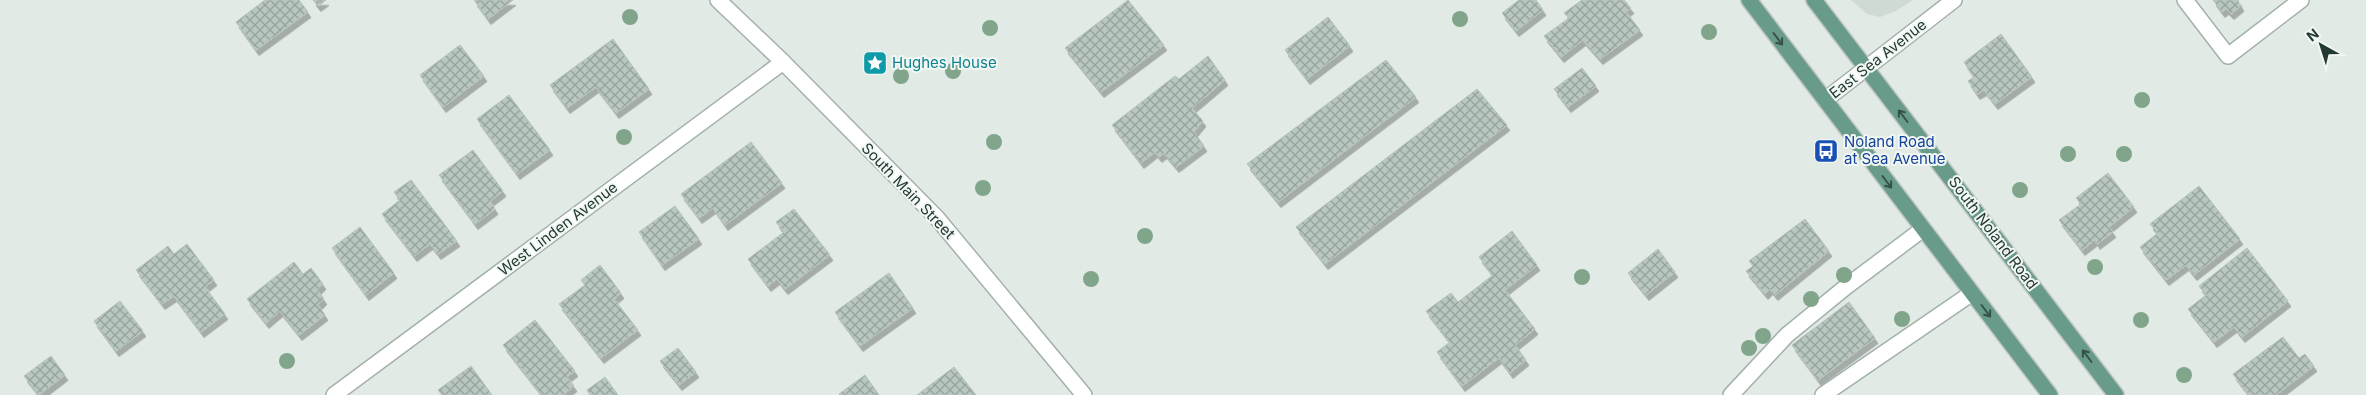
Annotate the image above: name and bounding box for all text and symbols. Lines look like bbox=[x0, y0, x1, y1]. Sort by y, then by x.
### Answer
street label: East Sea Avenue bbox=[1825, 15, 1930, 103]
north arrow bbox=[2296, 20, 2346, 70]
text: N bbox=[2303, 25, 2322, 44]
one-way arrow bbox=[1773, 32, 1783, 46]
place icon: Hughes House bbox=[862, 50, 888, 76]
place label: Hughes House bbox=[892, 53, 997, 72]
one-way arrow bbox=[1898, 109, 1908, 123]
place label: Noland Road at Sea Avenue bbox=[1844, 132, 1945, 168]
bus stop icon: Noland Road at Sea Avenue bbox=[1813, 138, 1839, 164]
street label: South Main Street bbox=[858, 139, 959, 243]
street label: South Noland Road bbox=[1945, 173, 2042, 293]
one-way arrow bbox=[1882, 175, 1893, 188]
street label: West Linden Avenue bbox=[494, 178, 621, 280]
one-way arrow bbox=[1981, 304, 1991, 318]
one-way arrow bbox=[2081, 350, 2092, 363]

